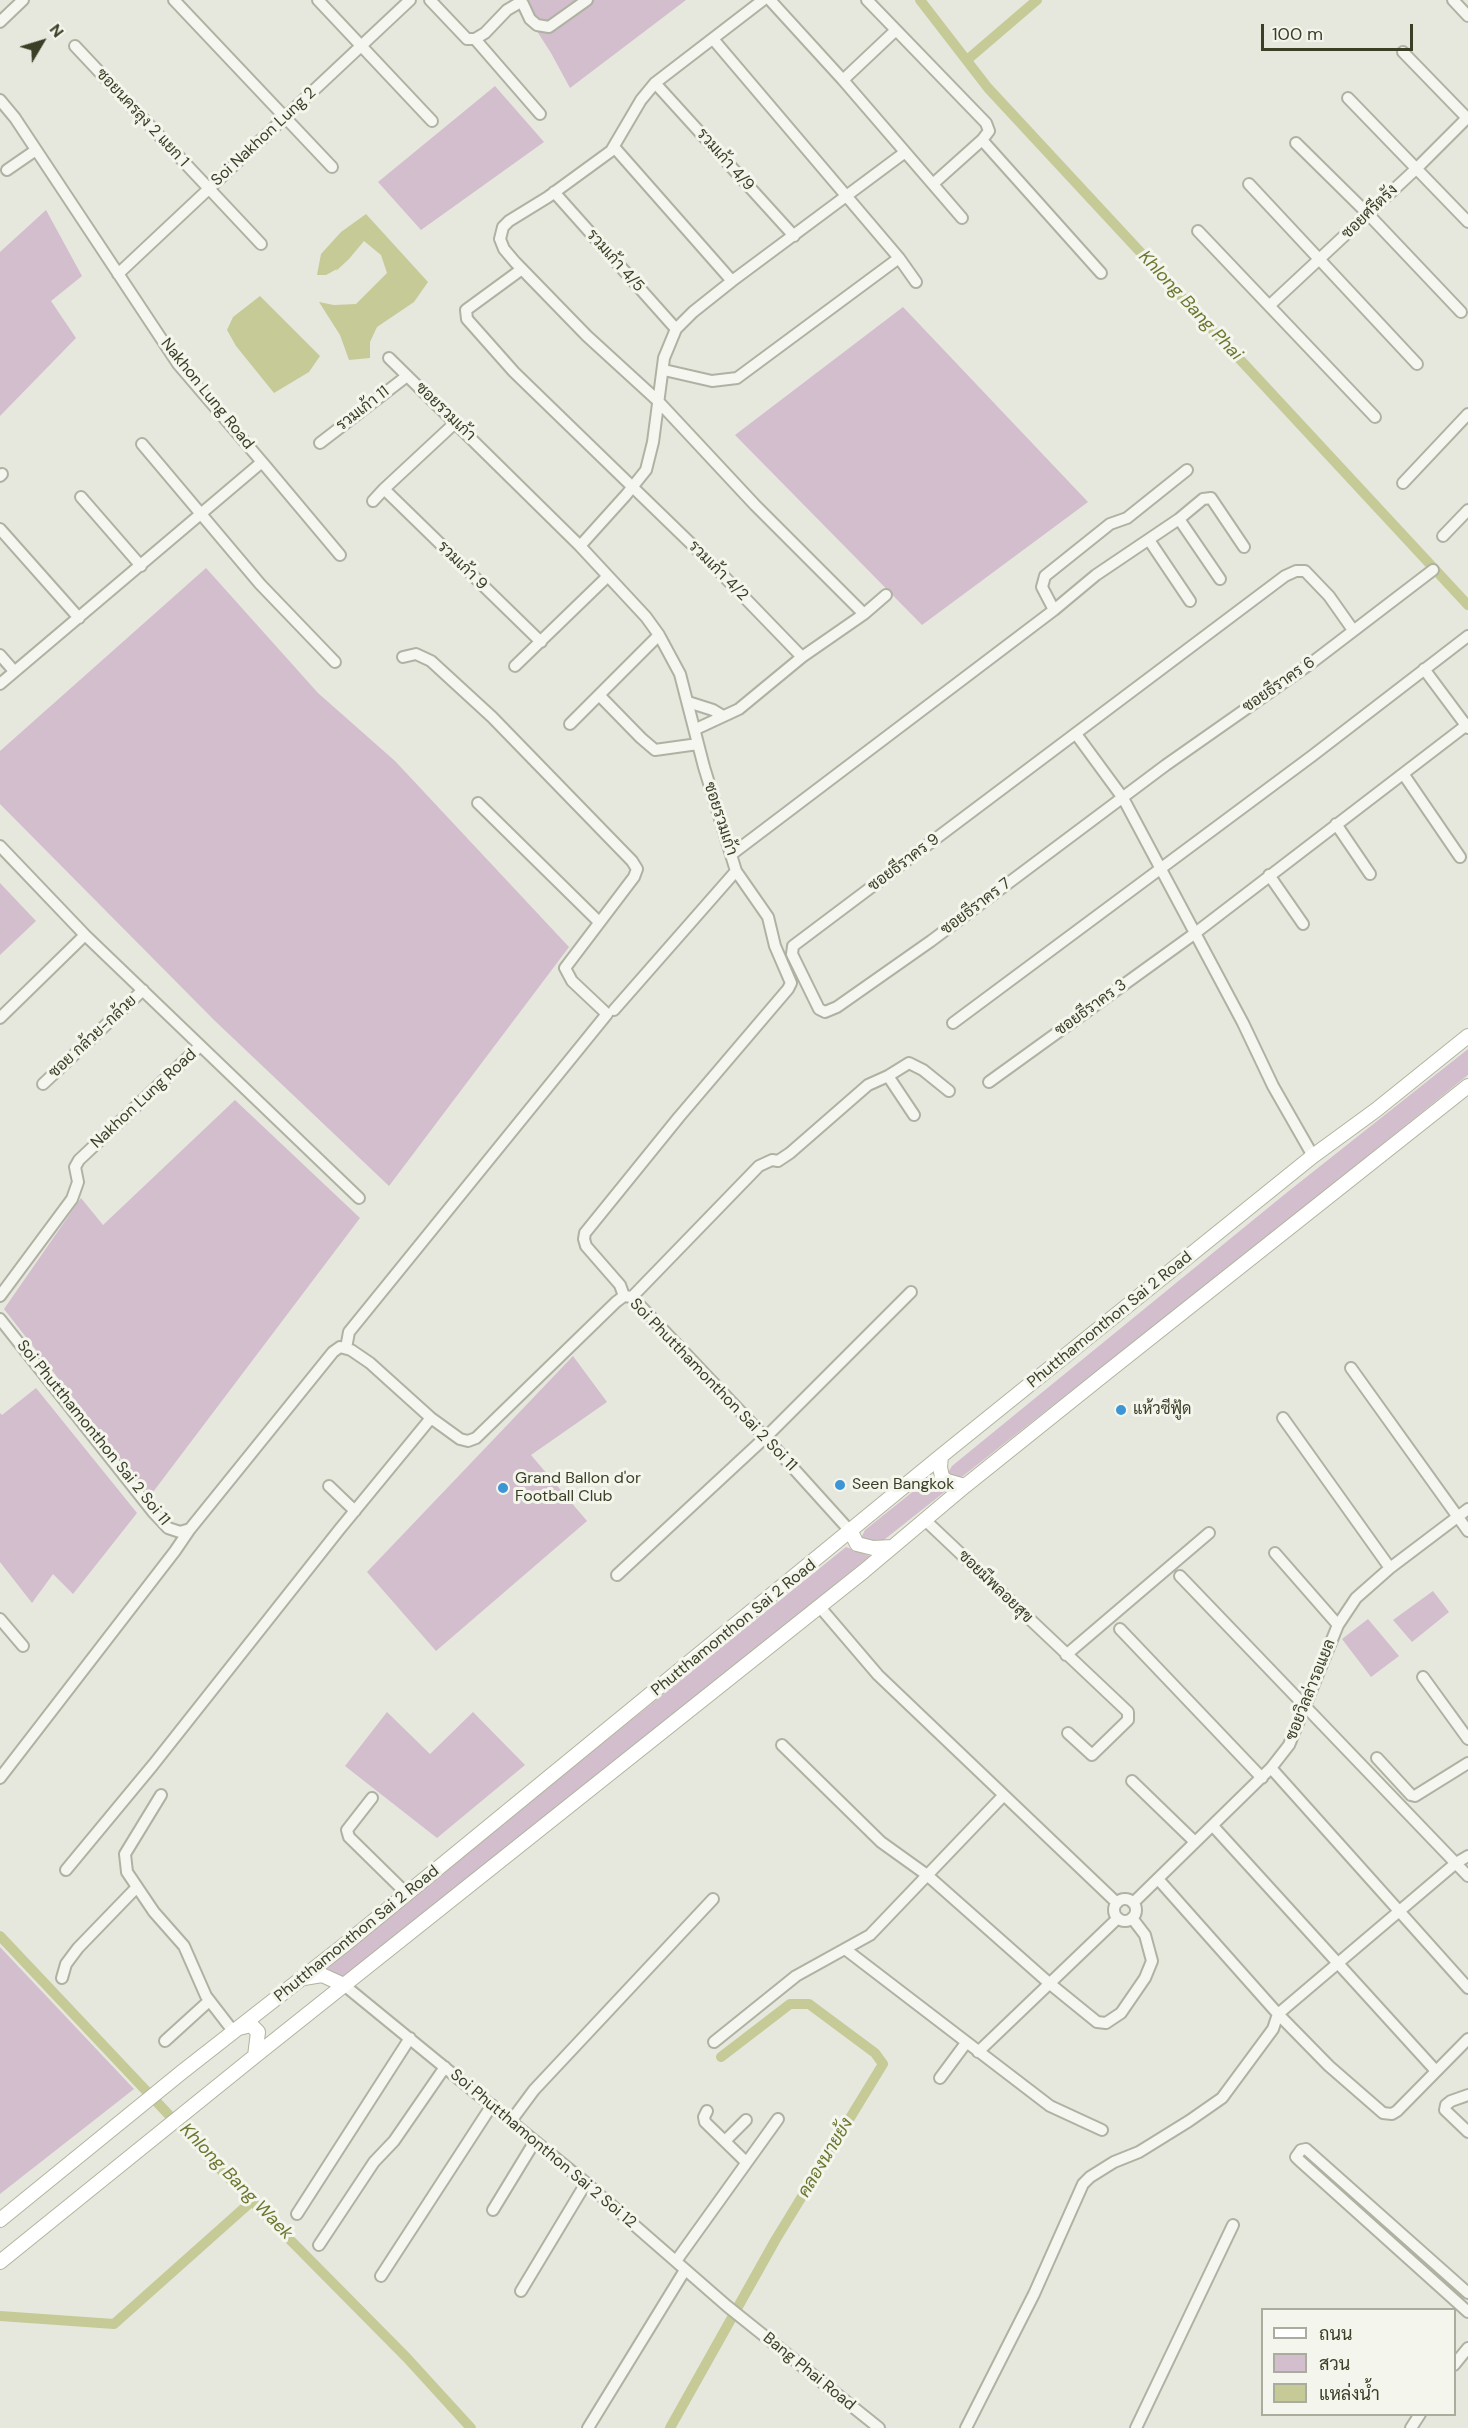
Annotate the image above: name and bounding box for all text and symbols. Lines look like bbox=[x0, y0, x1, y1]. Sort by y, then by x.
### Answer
north arrow bbox=[12, 12, 72, 72]
scale bar bbox=[1264, 12, 1416, 50]
text: N bbox=[45, 20, 68, 42]
text: 100 m bbox=[1272, 22, 1323, 46]
street label: ซอยนครลุง 2 แยก 1 bbox=[92, 65, 192, 171]
street label: Soi Nakhon Lung 2 bbox=[208, 84, 320, 190]
street label: รวมเก้า 4/9 bbox=[692, 125, 758, 195]
street label: ซอยศรีตรัง bbox=[1338, 181, 1402, 243]
street label: รวมเก้า 4/5 bbox=[582, 226, 648, 296]
water label: Khlong Bang Phai bbox=[1134, 247, 1246, 365]
street label: Nakhon Lung Road bbox=[156, 335, 258, 453]
street label: ซอยรวมเก้า bbox=[411, 379, 479, 445]
street label: รวมเก้า 11 bbox=[333, 382, 393, 436]
street label: รวมเก้า 4/2 bbox=[684, 537, 752, 605]
street label: รวมเก้า 9 bbox=[433, 538, 491, 594]
street label: ซอยธีราคร 6 bbox=[1239, 653, 1319, 717]
street label: ซอยรวมเก้า bbox=[699, 780, 741, 858]
street label: ซอยธีราคร 9 bbox=[865, 830, 943, 896]
street label: ซอยธีราคร 7 bbox=[937, 874, 1015, 940]
street label: ซอยธีราคร 3 bbox=[1052, 976, 1130, 1040]
street label: ซอย กล้วย-กล้วย bbox=[45, 991, 141, 1083]
street label: Nakhon Lung Road bbox=[87, 1045, 201, 1153]
street label: Phutthamonthon Sai 2 Road bbox=[1024, 1248, 1196, 1392]
street label: Soi Phutthamonthon Sai 2 Soi 11 bbox=[625, 1295, 801, 1475]
street label: Soi Phutthamonthon Sai 2 Soi 11 bbox=[12, 1337, 174, 1529]
place label: แห้วซีฟู้ด bbox=[1133, 1400, 1191, 1420]
marker: แห้วซีฟู้ด bbox=[1114, 1403, 1128, 1417]
place label: Grand Ballon d'or Football Club bbox=[515, 1469, 641, 1507]
place label: Seen Bangkok bbox=[852, 1475, 954, 1495]
marker: Seen Bangkok bbox=[833, 1478, 847, 1492]
marker: Grand Ballon d'or Football Club bbox=[496, 1481, 510, 1495]
street label: ซอยมีพลอยสุข bbox=[954, 1547, 1036, 1627]
street label: Phutthamonthon Sai 2 Road bbox=[648, 1556, 820, 1700]
street label: ซอยวิลล่ารอแยล bbox=[1282, 1636, 1340, 1744]
street label: Phutthamonthon Sai 2 Road bbox=[271, 1862, 443, 2006]
street label: Soi Phutthamonthon Sai 2 Soi 12 bbox=[446, 2066, 640, 2232]
water label: คลองนายย้ง bbox=[794, 2114, 858, 2202]
water label: Khlong Bang Waek bbox=[175, 2119, 297, 2245]
legend bbox=[1261, 2308, 1456, 2416]
text: ถนน bbox=[1319, 2322, 1352, 2346]
street label: Bang Phai Road bbox=[759, 2329, 859, 2415]
text: สวน bbox=[1319, 2352, 1350, 2376]
text: แหล่งน้ำ bbox=[1319, 2382, 1380, 2406]

